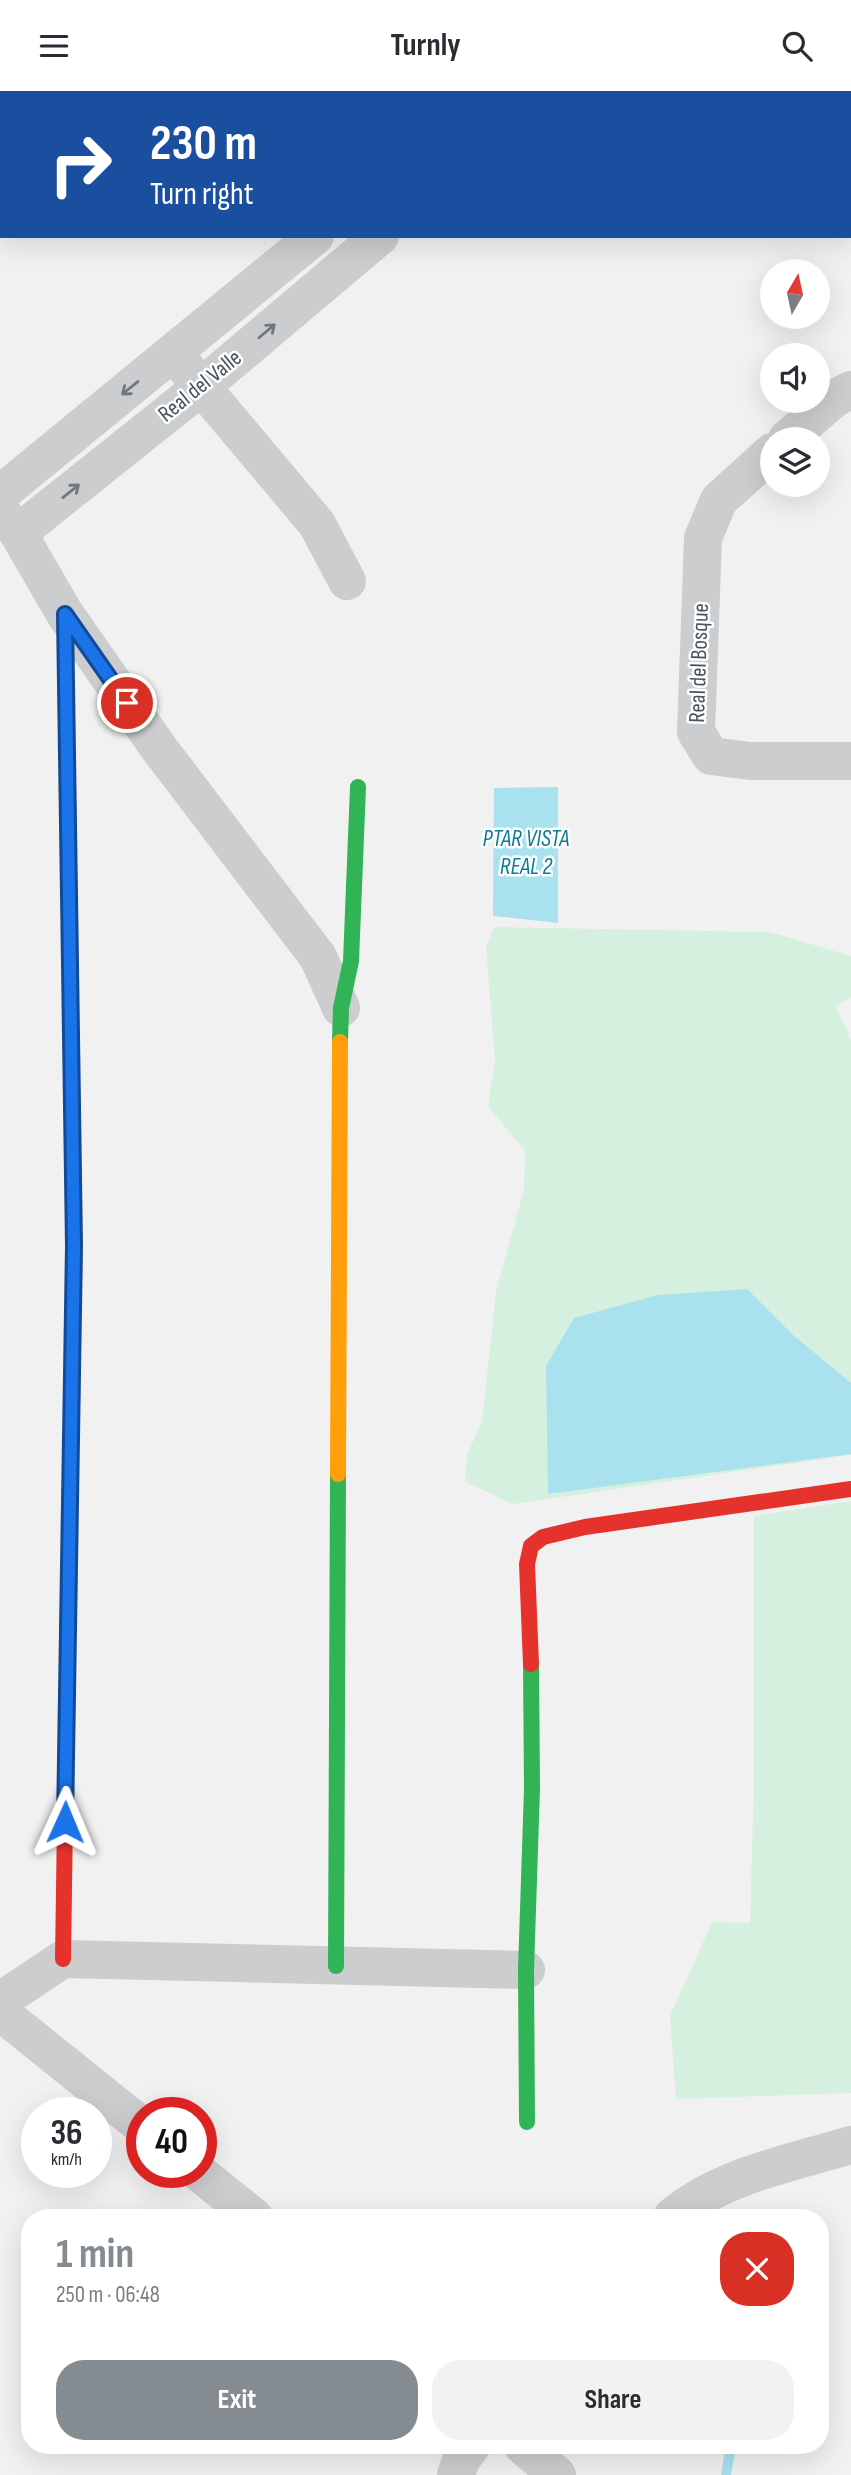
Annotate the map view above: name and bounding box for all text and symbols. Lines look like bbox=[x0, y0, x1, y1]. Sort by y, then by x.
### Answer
text: Turnly bbox=[390, 26, 461, 65]
icon: menu bbox=[35, 27, 73, 65]
icon: search bbox=[778, 27, 816, 65]
text: 230 m bbox=[150, 115, 257, 174]
icon: right bbox=[35, 119, 126, 210]
text: Turn right bbox=[150, 175, 254, 214]
north arrow bbox=[760, 259, 830, 329]
map controls bbox=[760, 259, 830, 497]
one-way arrow bbox=[257, 324, 275, 339]
button: sound bbox=[760, 343, 830, 413]
street label: Real del Valle bbox=[153, 344, 247, 428]
one-way arrow bbox=[121, 380, 139, 396]
button: layers bbox=[760, 427, 830, 497]
one-way arrow bbox=[62, 483, 80, 498]
street label: Real del Bosque bbox=[683, 603, 715, 723]
pin bbox=[97, 673, 157, 733]
icon: arrive bbox=[108, 684, 146, 722]
water label: PTAR VISTA REAL 2 bbox=[483, 824, 569, 881]
position arrow bbox=[28, 1785, 102, 1859]
speed limit sign: 40 bbox=[126, 2097, 217, 2188]
text: 36 bbox=[50, 2112, 83, 2155]
text: km/h bbox=[51, 2149, 82, 2170]
text: 1 min bbox=[56, 2229, 134, 2280]
button: close bbox=[720, 2232, 794, 2306]
text: 250 m · 06:48 bbox=[56, 2281, 160, 2309]
button: Exit bbox=[56, 2360, 418, 2440]
button: Share bbox=[432, 2360, 794, 2440]

